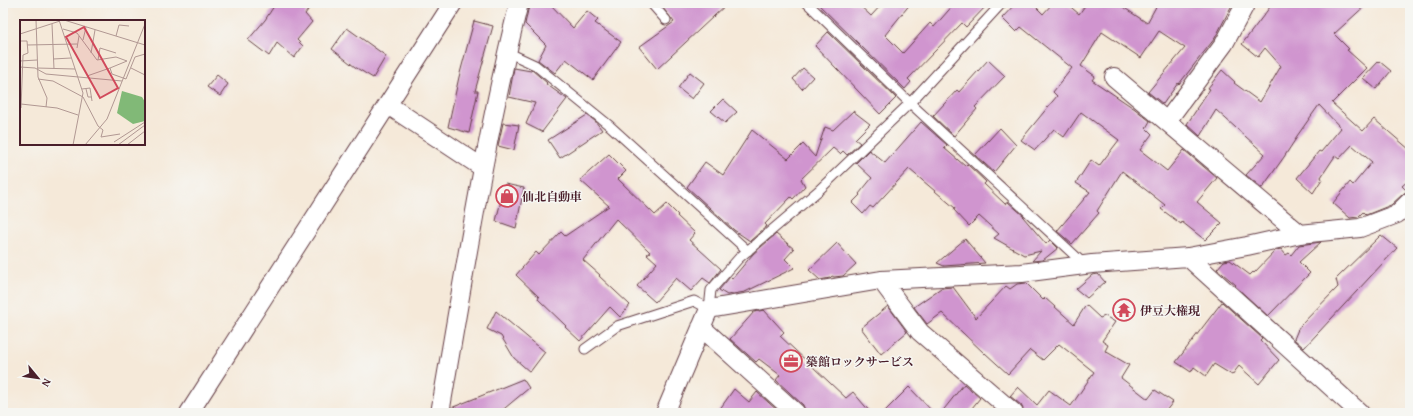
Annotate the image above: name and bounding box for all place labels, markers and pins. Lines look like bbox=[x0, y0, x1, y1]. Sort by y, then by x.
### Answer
shop icon: 仙北自動車 bbox=[494, 183, 520, 209]
place label: 仙北自動車 bbox=[522, 188, 582, 205]
temple icon: 伊豆大権現 bbox=[1111, 297, 1137, 323]
place label: 伊豆大権現 bbox=[1140, 302, 1200, 319]
office icon: 築館ロックサービス bbox=[778, 348, 804, 374]
place label: 築館ロックサービス bbox=[806, 353, 914, 370]

